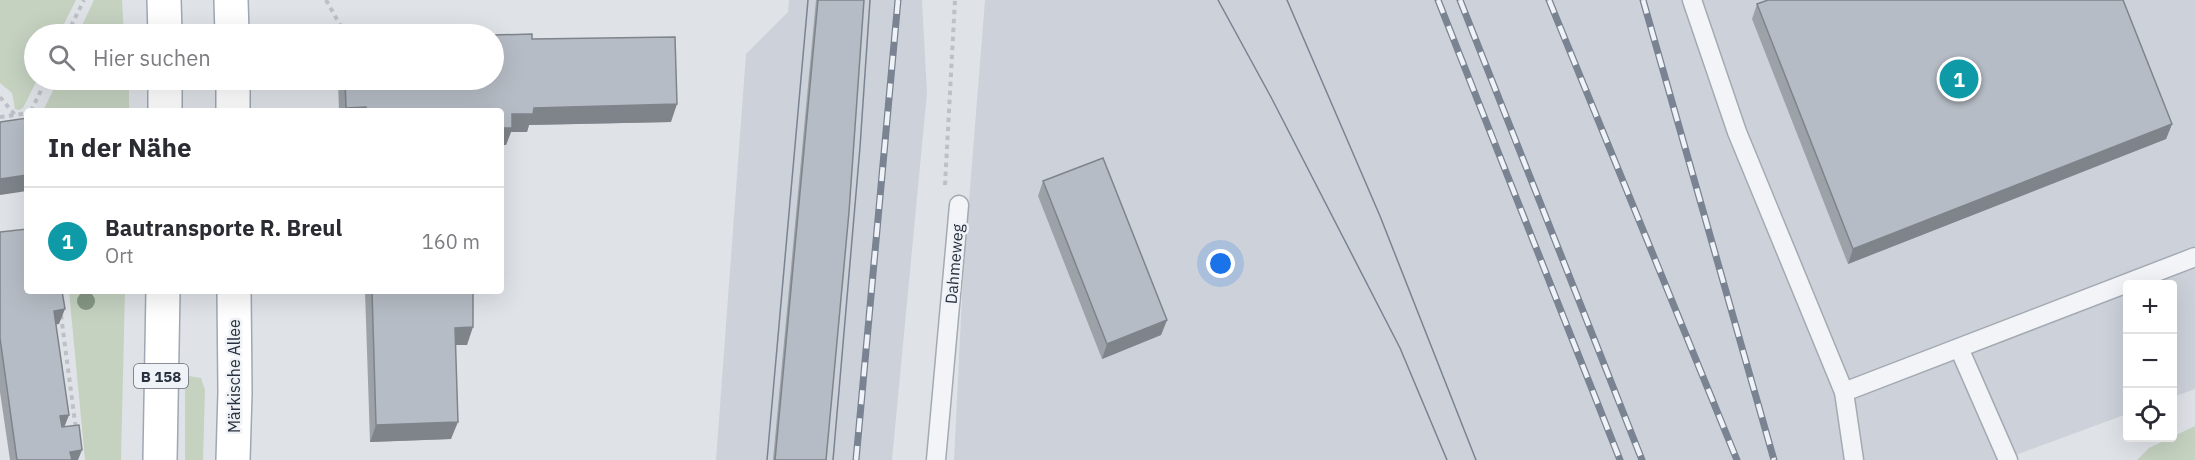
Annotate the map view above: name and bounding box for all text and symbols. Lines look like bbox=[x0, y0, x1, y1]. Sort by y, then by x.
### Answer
search box bbox=[24, 24, 504, 90]
icon: search bbox=[45, 41, 78, 74]
text: Hier suchen bbox=[93, 43, 211, 72]
pin: 1 bbox=[1940, 56, 1978, 101]
text: In der Nähe bbox=[48, 130, 192, 164]
text: Bautransporte R. Breul bbox=[105, 213, 342, 242]
street label: Dahmeweg bbox=[941, 222, 968, 305]
text: 1 bbox=[62, 228, 74, 255]
text: 160 m bbox=[422, 228, 480, 255]
text: Ort bbox=[105, 242, 134, 269]
your location bbox=[1206, 249, 1235, 278]
map controls bbox=[2123, 280, 2177, 442]
button: + bbox=[2123, 280, 2177, 334]
street label: Märkische Allee bbox=[224, 319, 244, 433]
button: − bbox=[2123, 334, 2177, 388]
road number: B 158 bbox=[134, 364, 188, 388]
button: locate bbox=[2123, 388, 2177, 442]

